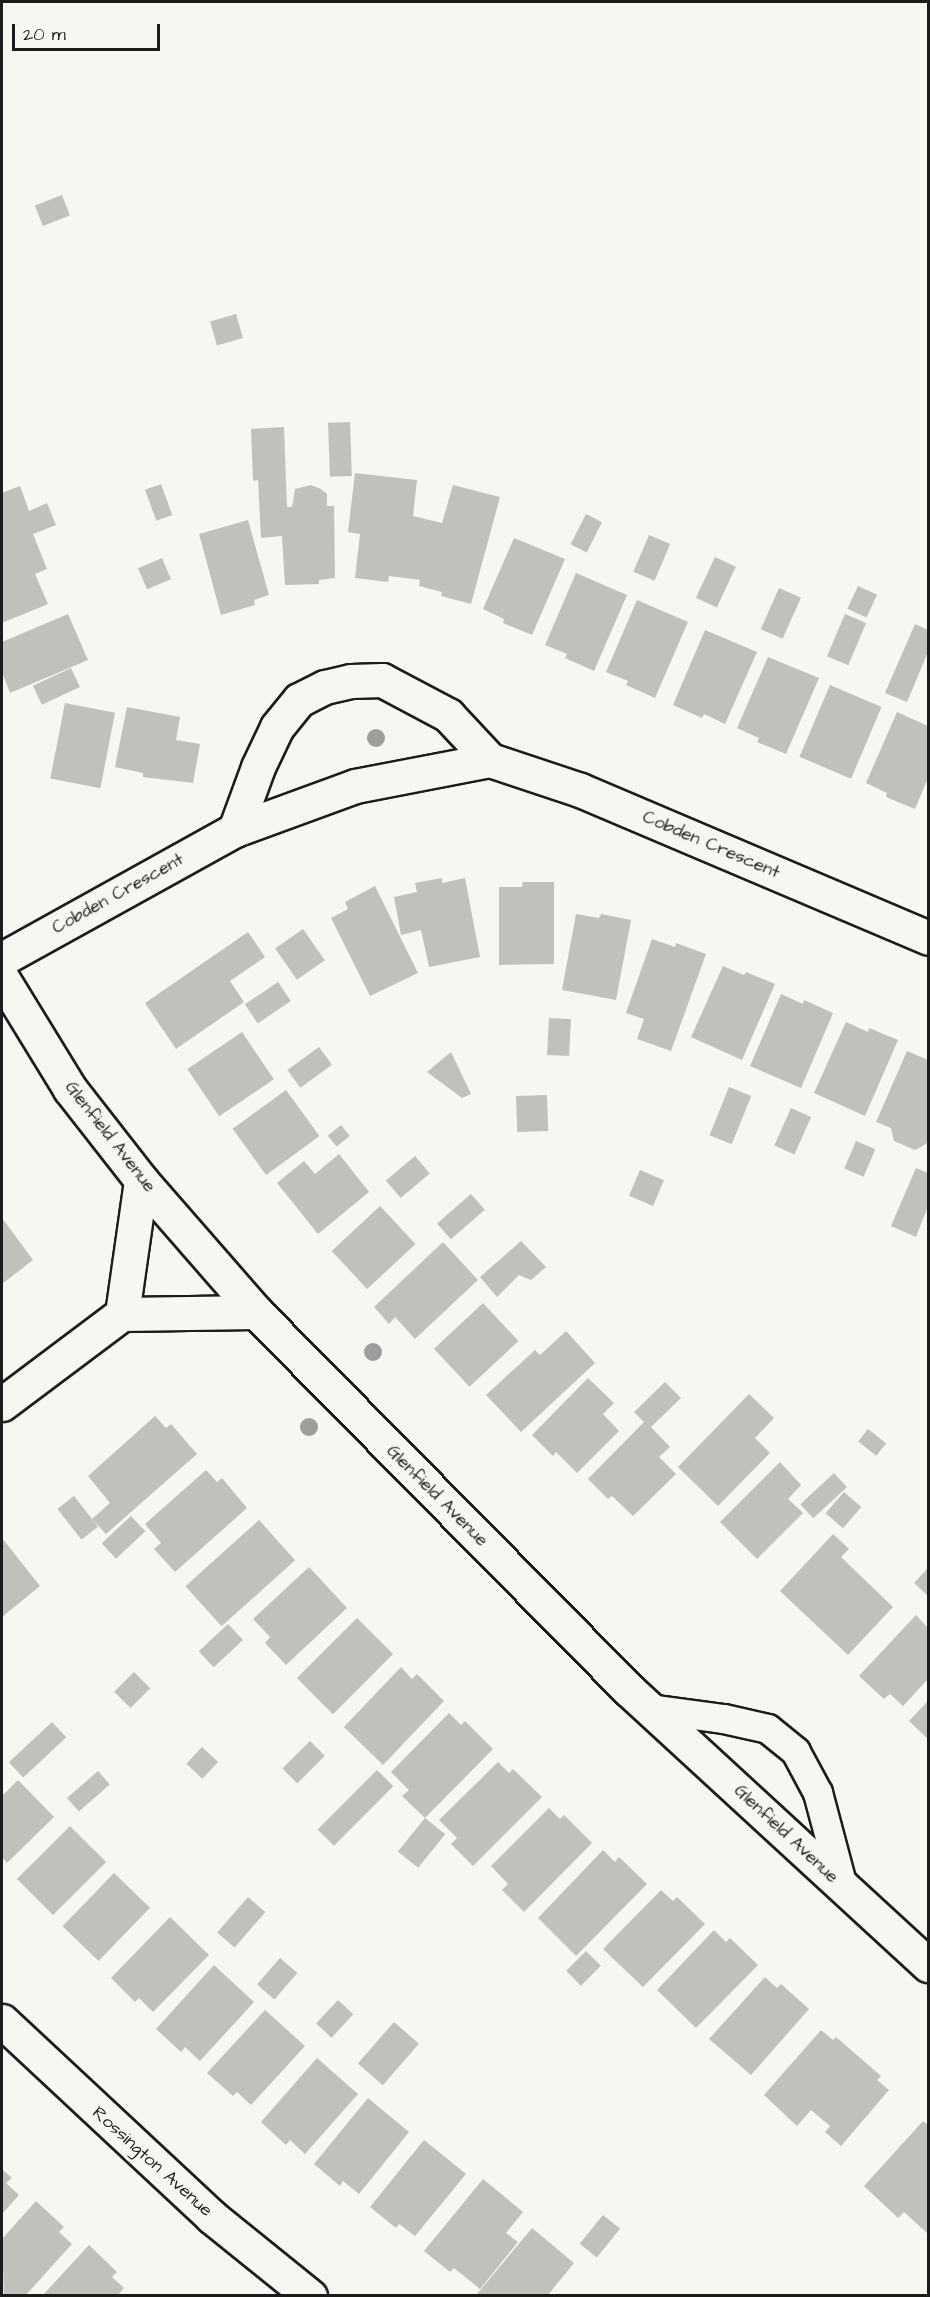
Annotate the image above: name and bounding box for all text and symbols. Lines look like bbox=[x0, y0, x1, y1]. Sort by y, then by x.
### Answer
scale bar bbox=[15, 12, 164, 50]
text: 20 m bbox=[23, 22, 66, 47]
street label: Cobden Crescent bbox=[639, 806, 783, 884]
street label: Cobden Crescent bbox=[48, 849, 188, 939]
street label: Glenfield Avenue bbox=[60, 1077, 160, 1197]
street label: Glenfield Avenue bbox=[382, 1441, 492, 1551]
street label: Glenfield Avenue bbox=[729, 1780, 843, 1888]
street label: Rossington Avenue bbox=[88, 2102, 216, 2222]

